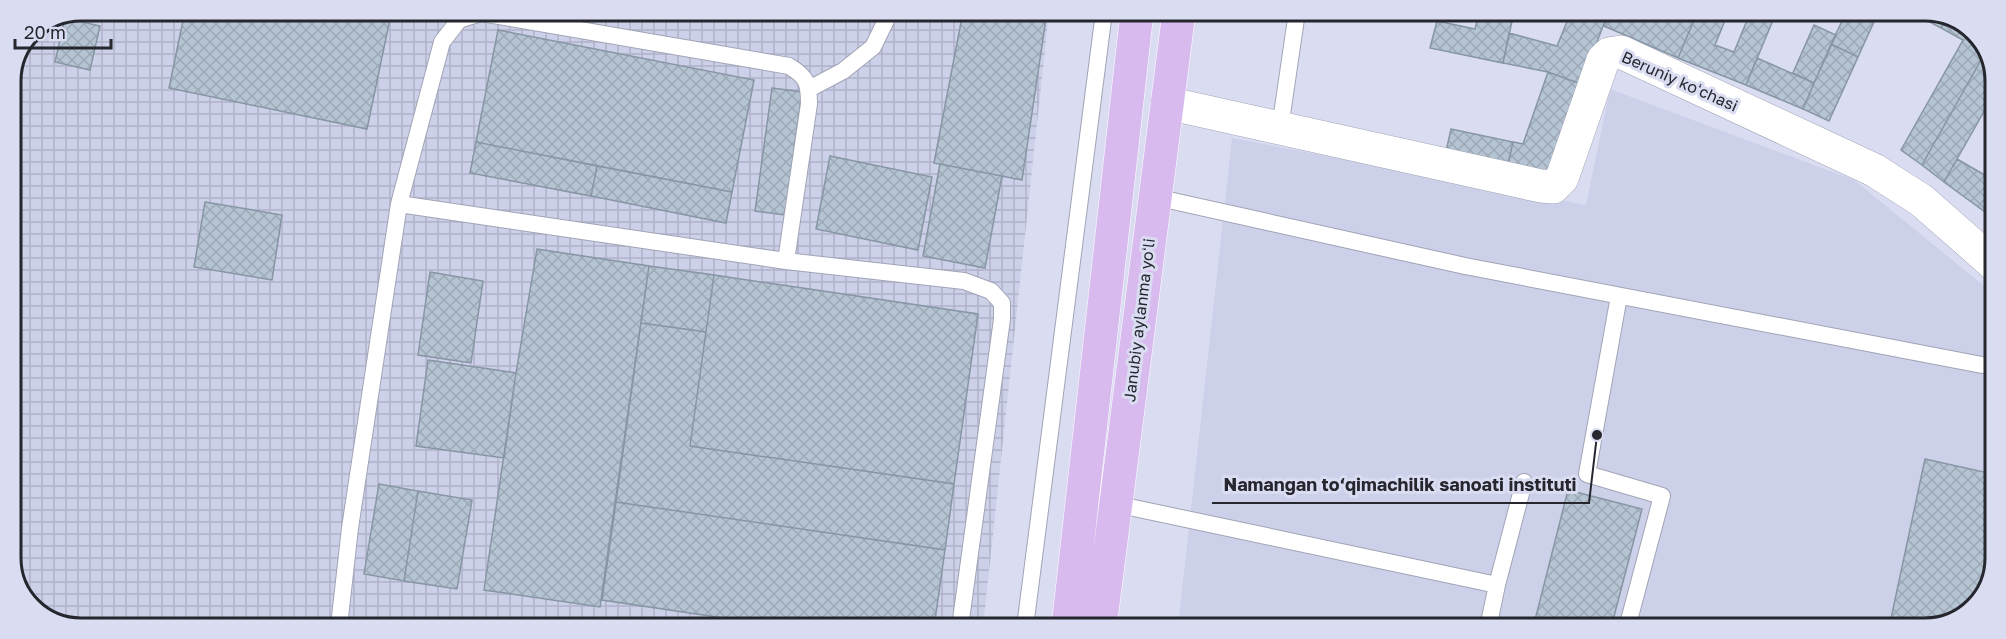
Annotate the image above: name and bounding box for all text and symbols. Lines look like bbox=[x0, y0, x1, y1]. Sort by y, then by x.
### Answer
scale bar bbox=[15, 12, 111, 50]
text: 20 m bbox=[24, 21, 66, 43]
street label: Beruniy koʻchasi bbox=[1619, 46, 1741, 116]
street label: Janubiy aylanma yoʻli bbox=[1119, 237, 1159, 403]
callout: Namangan to‘qimachilik sanoati instituti bbox=[1212, 467, 1589, 503]
text: Namangan to‘qimachilik sanoati instituti bbox=[1223, 473, 1577, 495]

